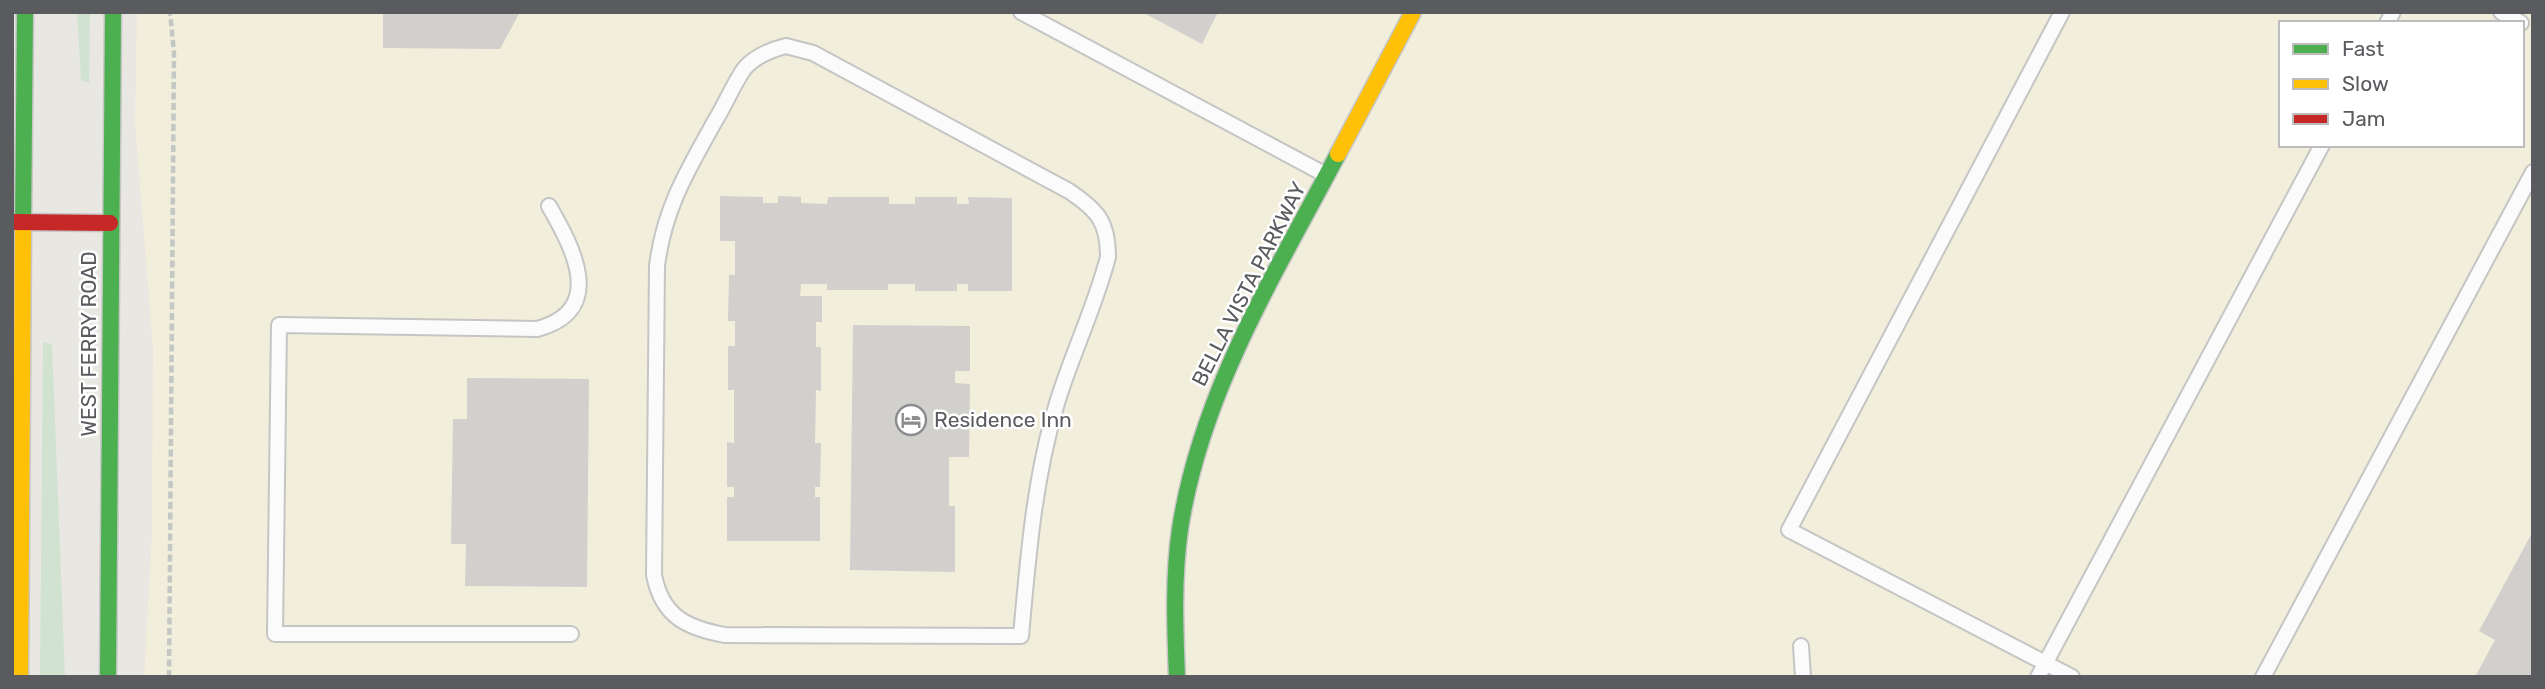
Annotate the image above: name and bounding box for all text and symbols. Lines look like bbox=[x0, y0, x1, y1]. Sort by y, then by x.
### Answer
legend bbox=[2279, 21, 2524, 147]
text: Fast bbox=[2342, 36, 2384, 61]
text: Slow bbox=[2342, 71, 2389, 96]
text: Jam bbox=[2342, 106, 2386, 131]
street label: BELLA VISTA PARKWAY bbox=[1186, 178, 1311, 390]
street label: WEST FERRY ROAD bbox=[76, 251, 101, 437]
hotel icon: Residence Inn bbox=[894, 403, 928, 437]
place label: Residence Inn bbox=[934, 407, 1072, 432]

